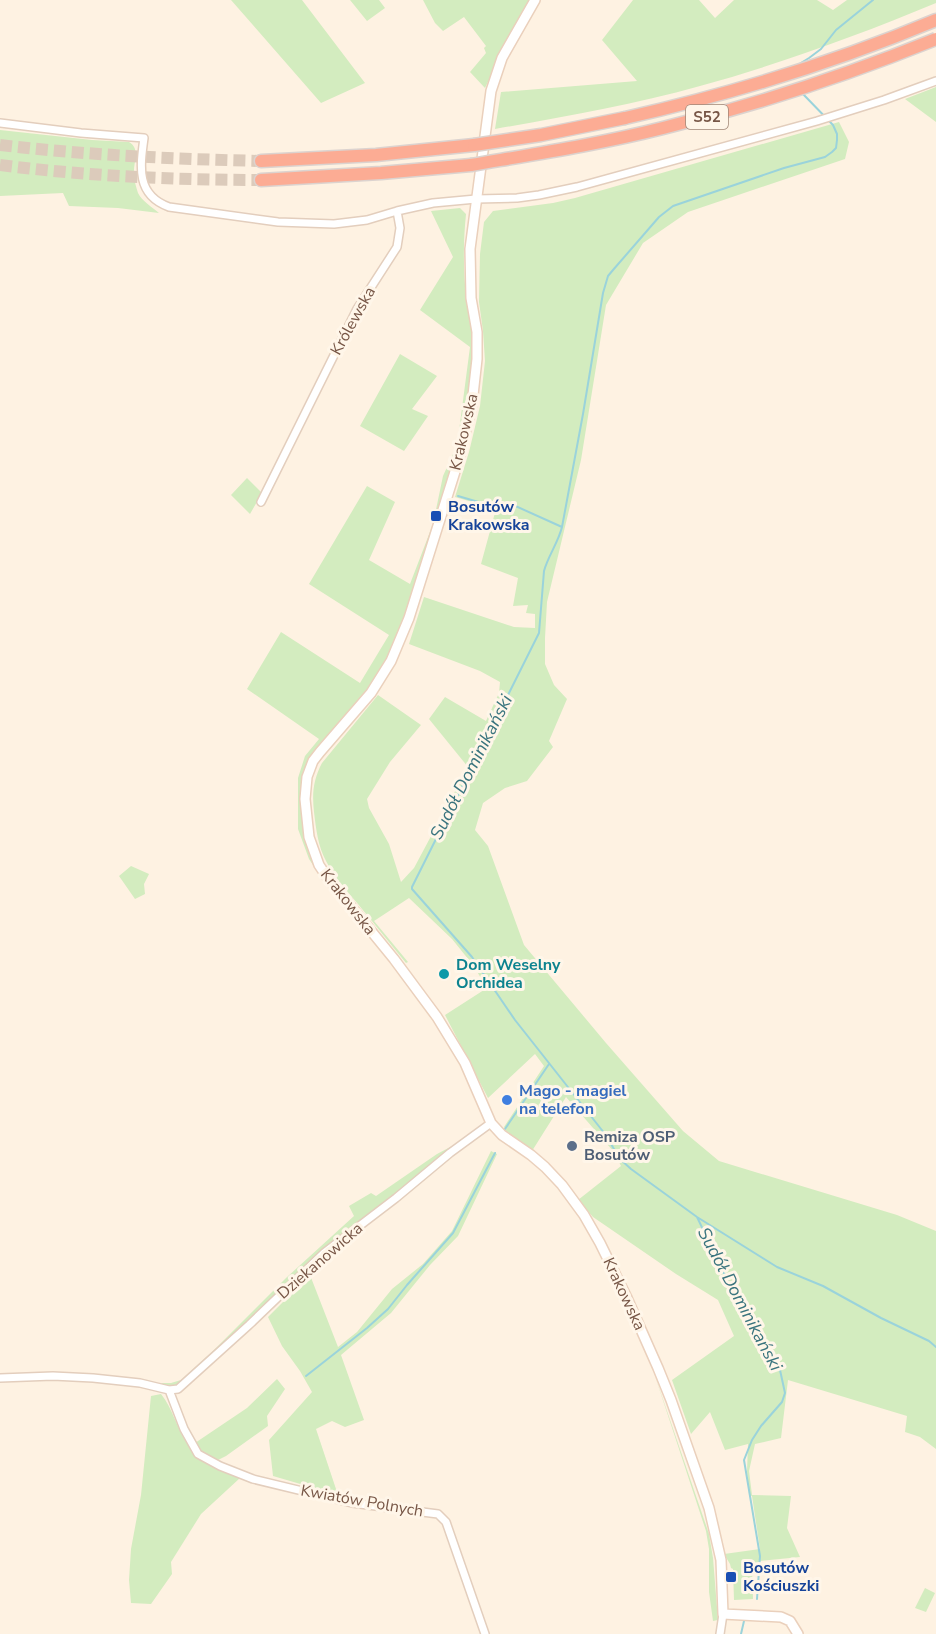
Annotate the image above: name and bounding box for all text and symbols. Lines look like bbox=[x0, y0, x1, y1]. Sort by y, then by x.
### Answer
road number: S52 bbox=[686, 105, 728, 129]
street label: Królewska bbox=[325, 283, 381, 359]
street label: Krakowska bbox=[444, 391, 484, 473]
place label: Bosutów Krakowska bbox=[448, 496, 530, 536]
marker: Bosutów Krakowska bbox=[429, 509, 443, 523]
water label: Sudół Dominikański bbox=[424, 690, 518, 843]
street label: Krakowska bbox=[315, 864, 381, 940]
place label: Dom Weselny Orchidea bbox=[456, 954, 561, 994]
marker: Dom Weselny Orchidea bbox=[437, 967, 451, 981]
place label: Mago - magiel na telefon bbox=[519, 1080, 626, 1120]
marker: Mago - magiel na telefon bbox=[500, 1093, 514, 1107]
place label: Remiza OSP Bosutów bbox=[584, 1126, 675, 1166]
marker: Remiza OSP Bosutów bbox=[565, 1139, 579, 1153]
street label: Dziekanowicka bbox=[273, 1218, 367, 1304]
water label: Sudół Dominikański bbox=[692, 1223, 788, 1376]
street label: Krakowska bbox=[598, 1254, 650, 1334]
street label: Kwiatów Polnych bbox=[299, 1479, 425, 1523]
place label: Bosutów Kościuszki bbox=[743, 1557, 819, 1597]
marker: Bosutów Kościuszki bbox=[724, 1570, 738, 1584]

